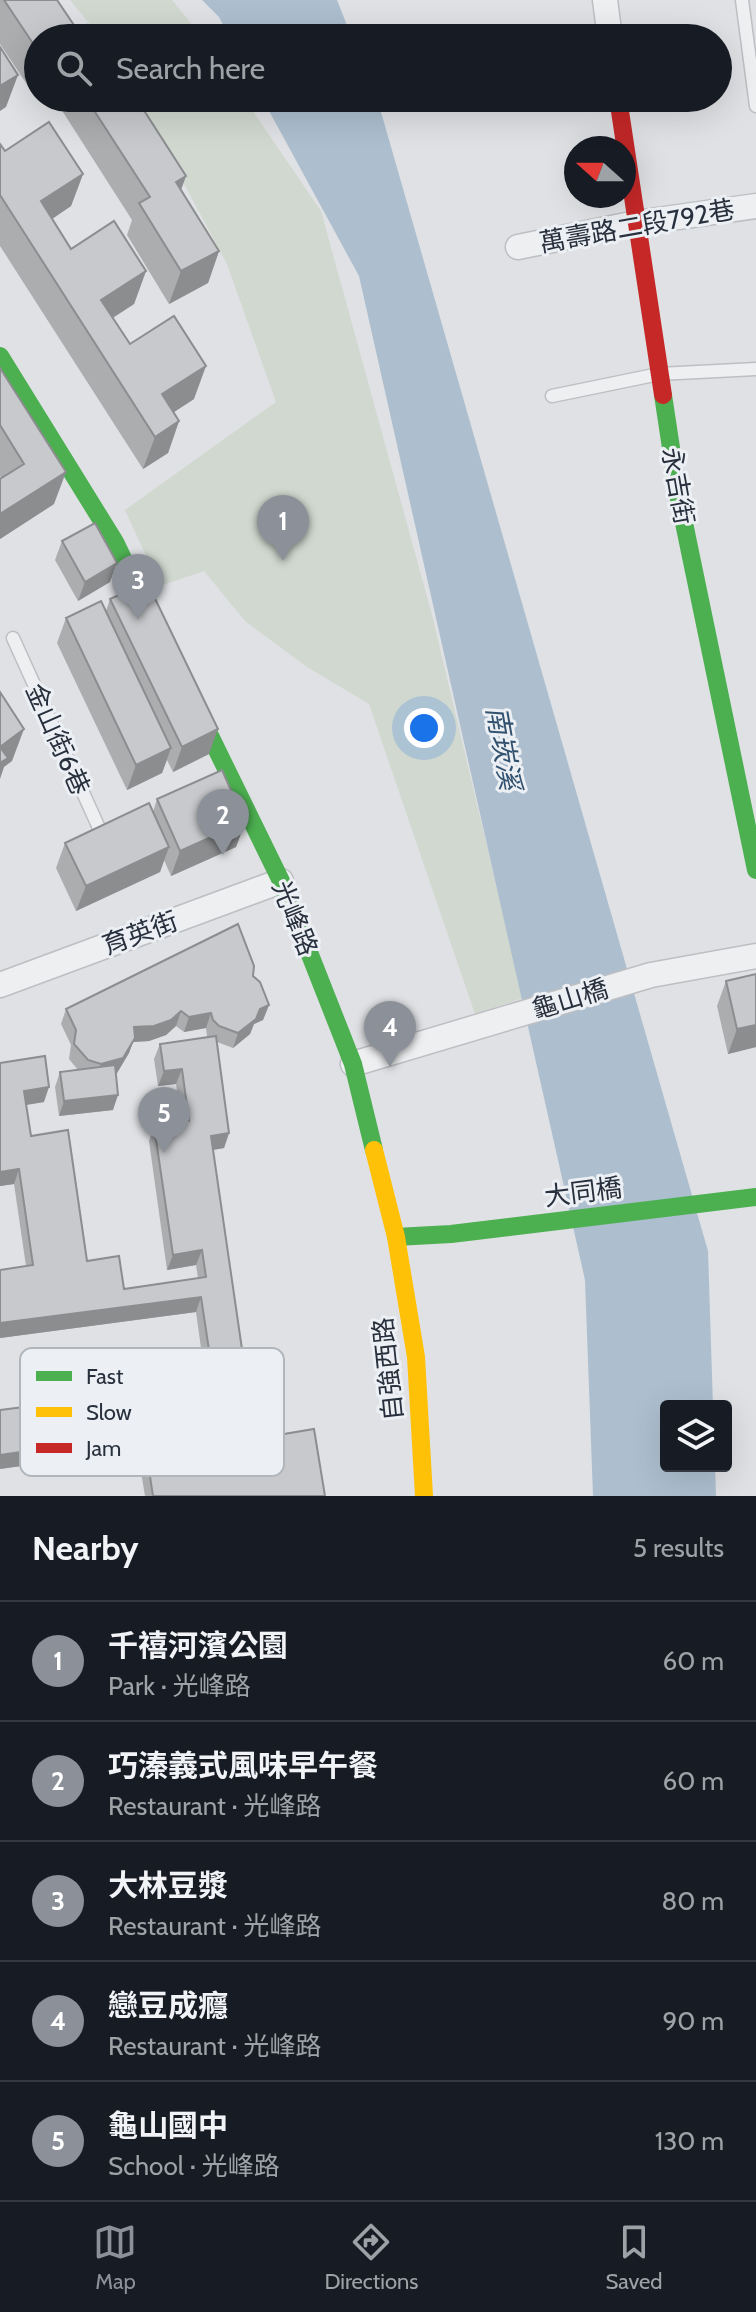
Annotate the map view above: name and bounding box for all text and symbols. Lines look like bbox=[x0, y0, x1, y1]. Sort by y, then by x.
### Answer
search box bbox=[24, 24, 732, 112]
icon: search bbox=[52, 46, 96, 90]
text: Search here bbox=[116, 50, 265, 87]
north arrow bbox=[564, 136, 636, 208]
street label: 萬壽路二段792巷 bbox=[537, 193, 737, 259]
street label: 永吉街 bbox=[655, 445, 701, 527]
pin: 1 bbox=[257, 495, 309, 561]
pin: 3 bbox=[112, 554, 164, 620]
street label: 金山街6巷 bbox=[19, 678, 97, 800]
water label: 南崁溪 bbox=[480, 704, 529, 796]
your location bbox=[404, 708, 444, 748]
pin: 2 bbox=[197, 789, 249, 855]
street label: 光峰路 bbox=[266, 876, 324, 960]
street label: 育英街 bbox=[98, 905, 182, 961]
street label: 龜山橋 bbox=[528, 972, 612, 1026]
pin: 4 bbox=[364, 1001, 416, 1067]
pin: 5 bbox=[138, 1087, 190, 1153]
street label: 大同橋 bbox=[542, 1171, 624, 1213]
street label: 自強西路 bbox=[367, 1316, 409, 1422]
legend bbox=[20, 1348, 284, 1476]
text: Fast bbox=[86, 1363, 124, 1390]
text: Slow bbox=[86, 1399, 132, 1426]
map controls bbox=[660, 1400, 732, 1472]
button: layers bbox=[660, 1400, 732, 1472]
text: Jam bbox=[85, 1435, 121, 1462]
text: Nearby bbox=[32, 1527, 139, 1569]
text: 5 results bbox=[633, 1532, 724, 1564]
text: 千禧河濱公園 bbox=[108, 1627, 288, 1664]
text: 1 bbox=[53, 1645, 63, 1677]
text: 60 m bbox=[662, 1645, 724, 1677]
text: Park · 光峰路 bbox=[108, 1670, 251, 1702]
text: 巧溱義式風味早午餐 bbox=[108, 1747, 378, 1784]
text: 2 bbox=[51, 1765, 65, 1797]
text: 60 m bbox=[662, 1765, 724, 1797]
text: Restaurant · 光峰路 bbox=[108, 1790, 322, 1822]
text: 大林豆漿 bbox=[108, 1867, 228, 1904]
text: 3 bbox=[51, 1885, 65, 1917]
text: 80 m bbox=[661, 1885, 724, 1917]
text: Restaurant · 光峰路 bbox=[108, 1910, 322, 1942]
text: 戀豆成癮 bbox=[108, 1987, 228, 2024]
text: 4 bbox=[50, 2005, 66, 2037]
text: 90 m bbox=[662, 2005, 724, 2037]
text: Restaurant · 光峰路 bbox=[108, 2030, 322, 2062]
text: 龜山國中 bbox=[108, 2107, 228, 2144]
text: 5 bbox=[51, 2125, 65, 2157]
text: 130 m bbox=[655, 2125, 724, 2157]
text: School · 光峰路 bbox=[108, 2150, 280, 2182]
tab: Map bbox=[93, 2220, 137, 2295]
tab: Directions bbox=[324, 2220, 418, 2295]
tab: Saved bbox=[605, 2220, 663, 2295]

